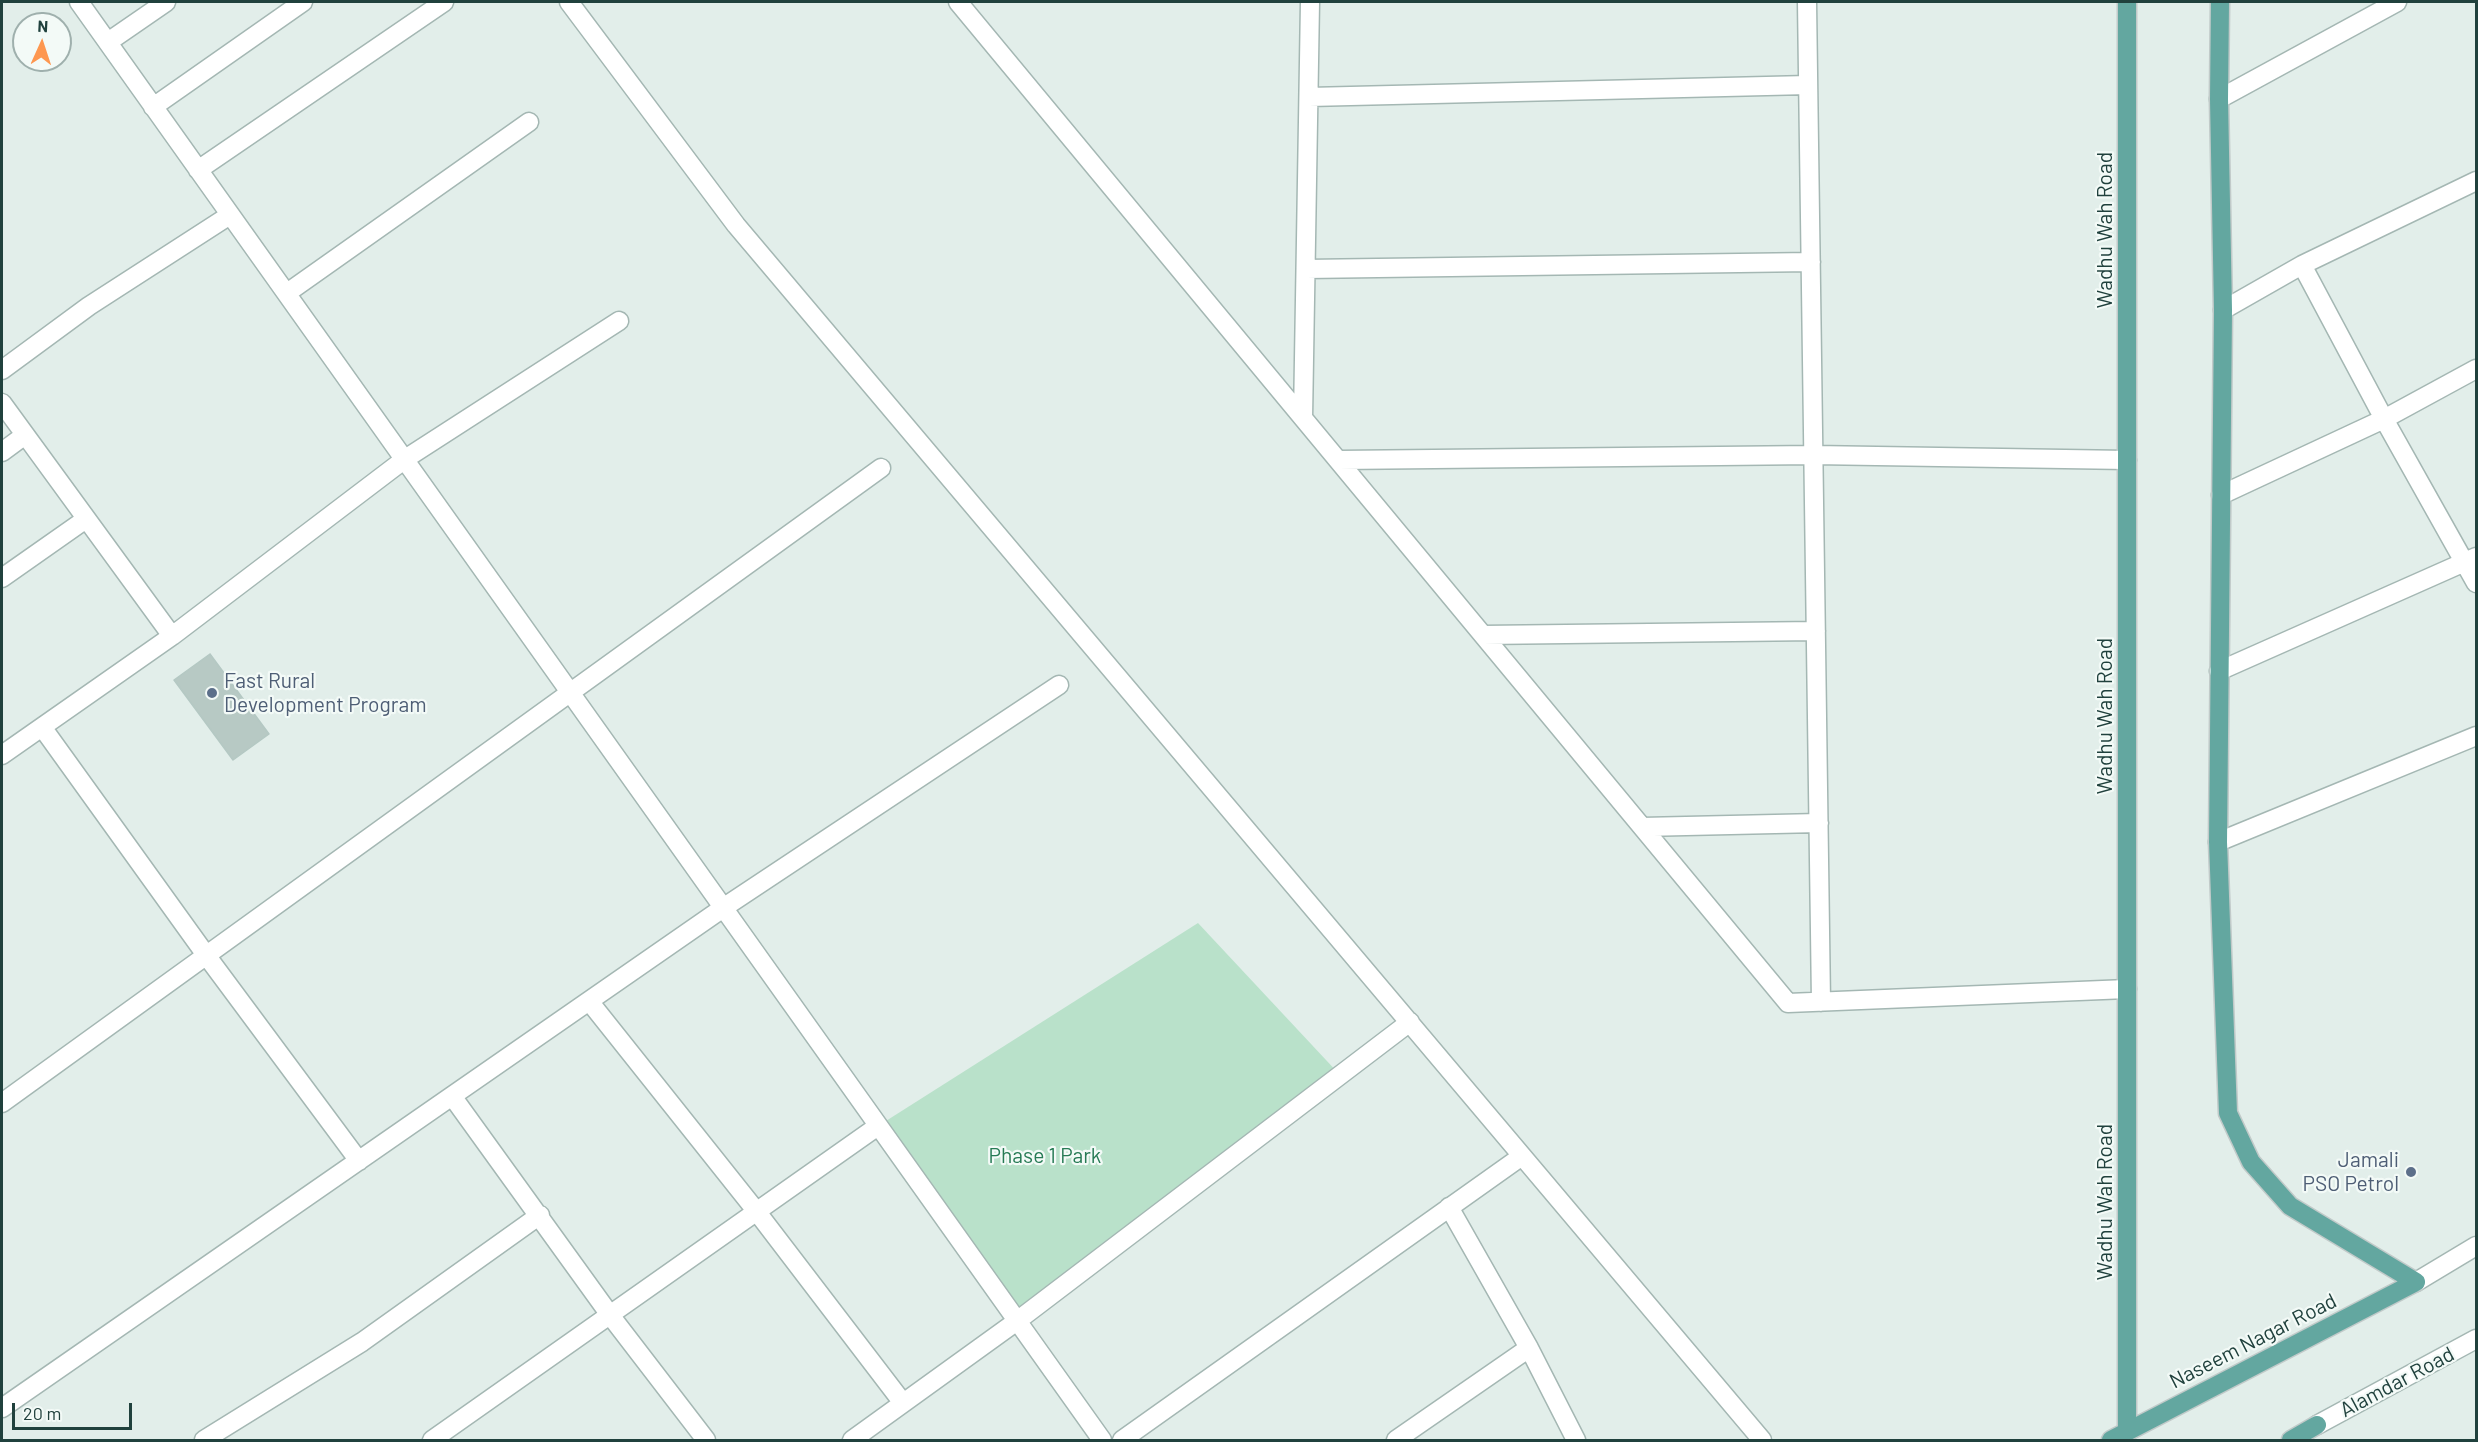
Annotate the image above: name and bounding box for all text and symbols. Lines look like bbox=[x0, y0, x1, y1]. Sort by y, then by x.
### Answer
north arrow bbox=[12, 12, 72, 72]
text: N bbox=[37, 16, 49, 35]
street label: Wadhu Wah Road bbox=[2092, 152, 2118, 308]
street label: Wadhu Wah Road bbox=[2092, 638, 2118, 794]
place label: Fast Rural Development Program bbox=[224, 668, 427, 718]
marker: Fast Rural Development Program bbox=[205, 686, 219, 700]
street label: Wadhu Wah Road bbox=[2092, 1124, 2118, 1280]
park label: Phase 1 Park bbox=[989, 1143, 1101, 1169]
place label: Jamali PSO Petrol bbox=[2302, 1147, 2399, 1197]
marker: Jamali PSO Petrol bbox=[2404, 1165, 2418, 1179]
street label: Naseem Nagar Road bbox=[2165, 1288, 2341, 1394]
street label: Alamdar Road bbox=[2335, 1341, 2459, 1423]
scale bar bbox=[15, 1391, 135, 1429]
text: 20 m bbox=[23, 1402, 61, 1424]

